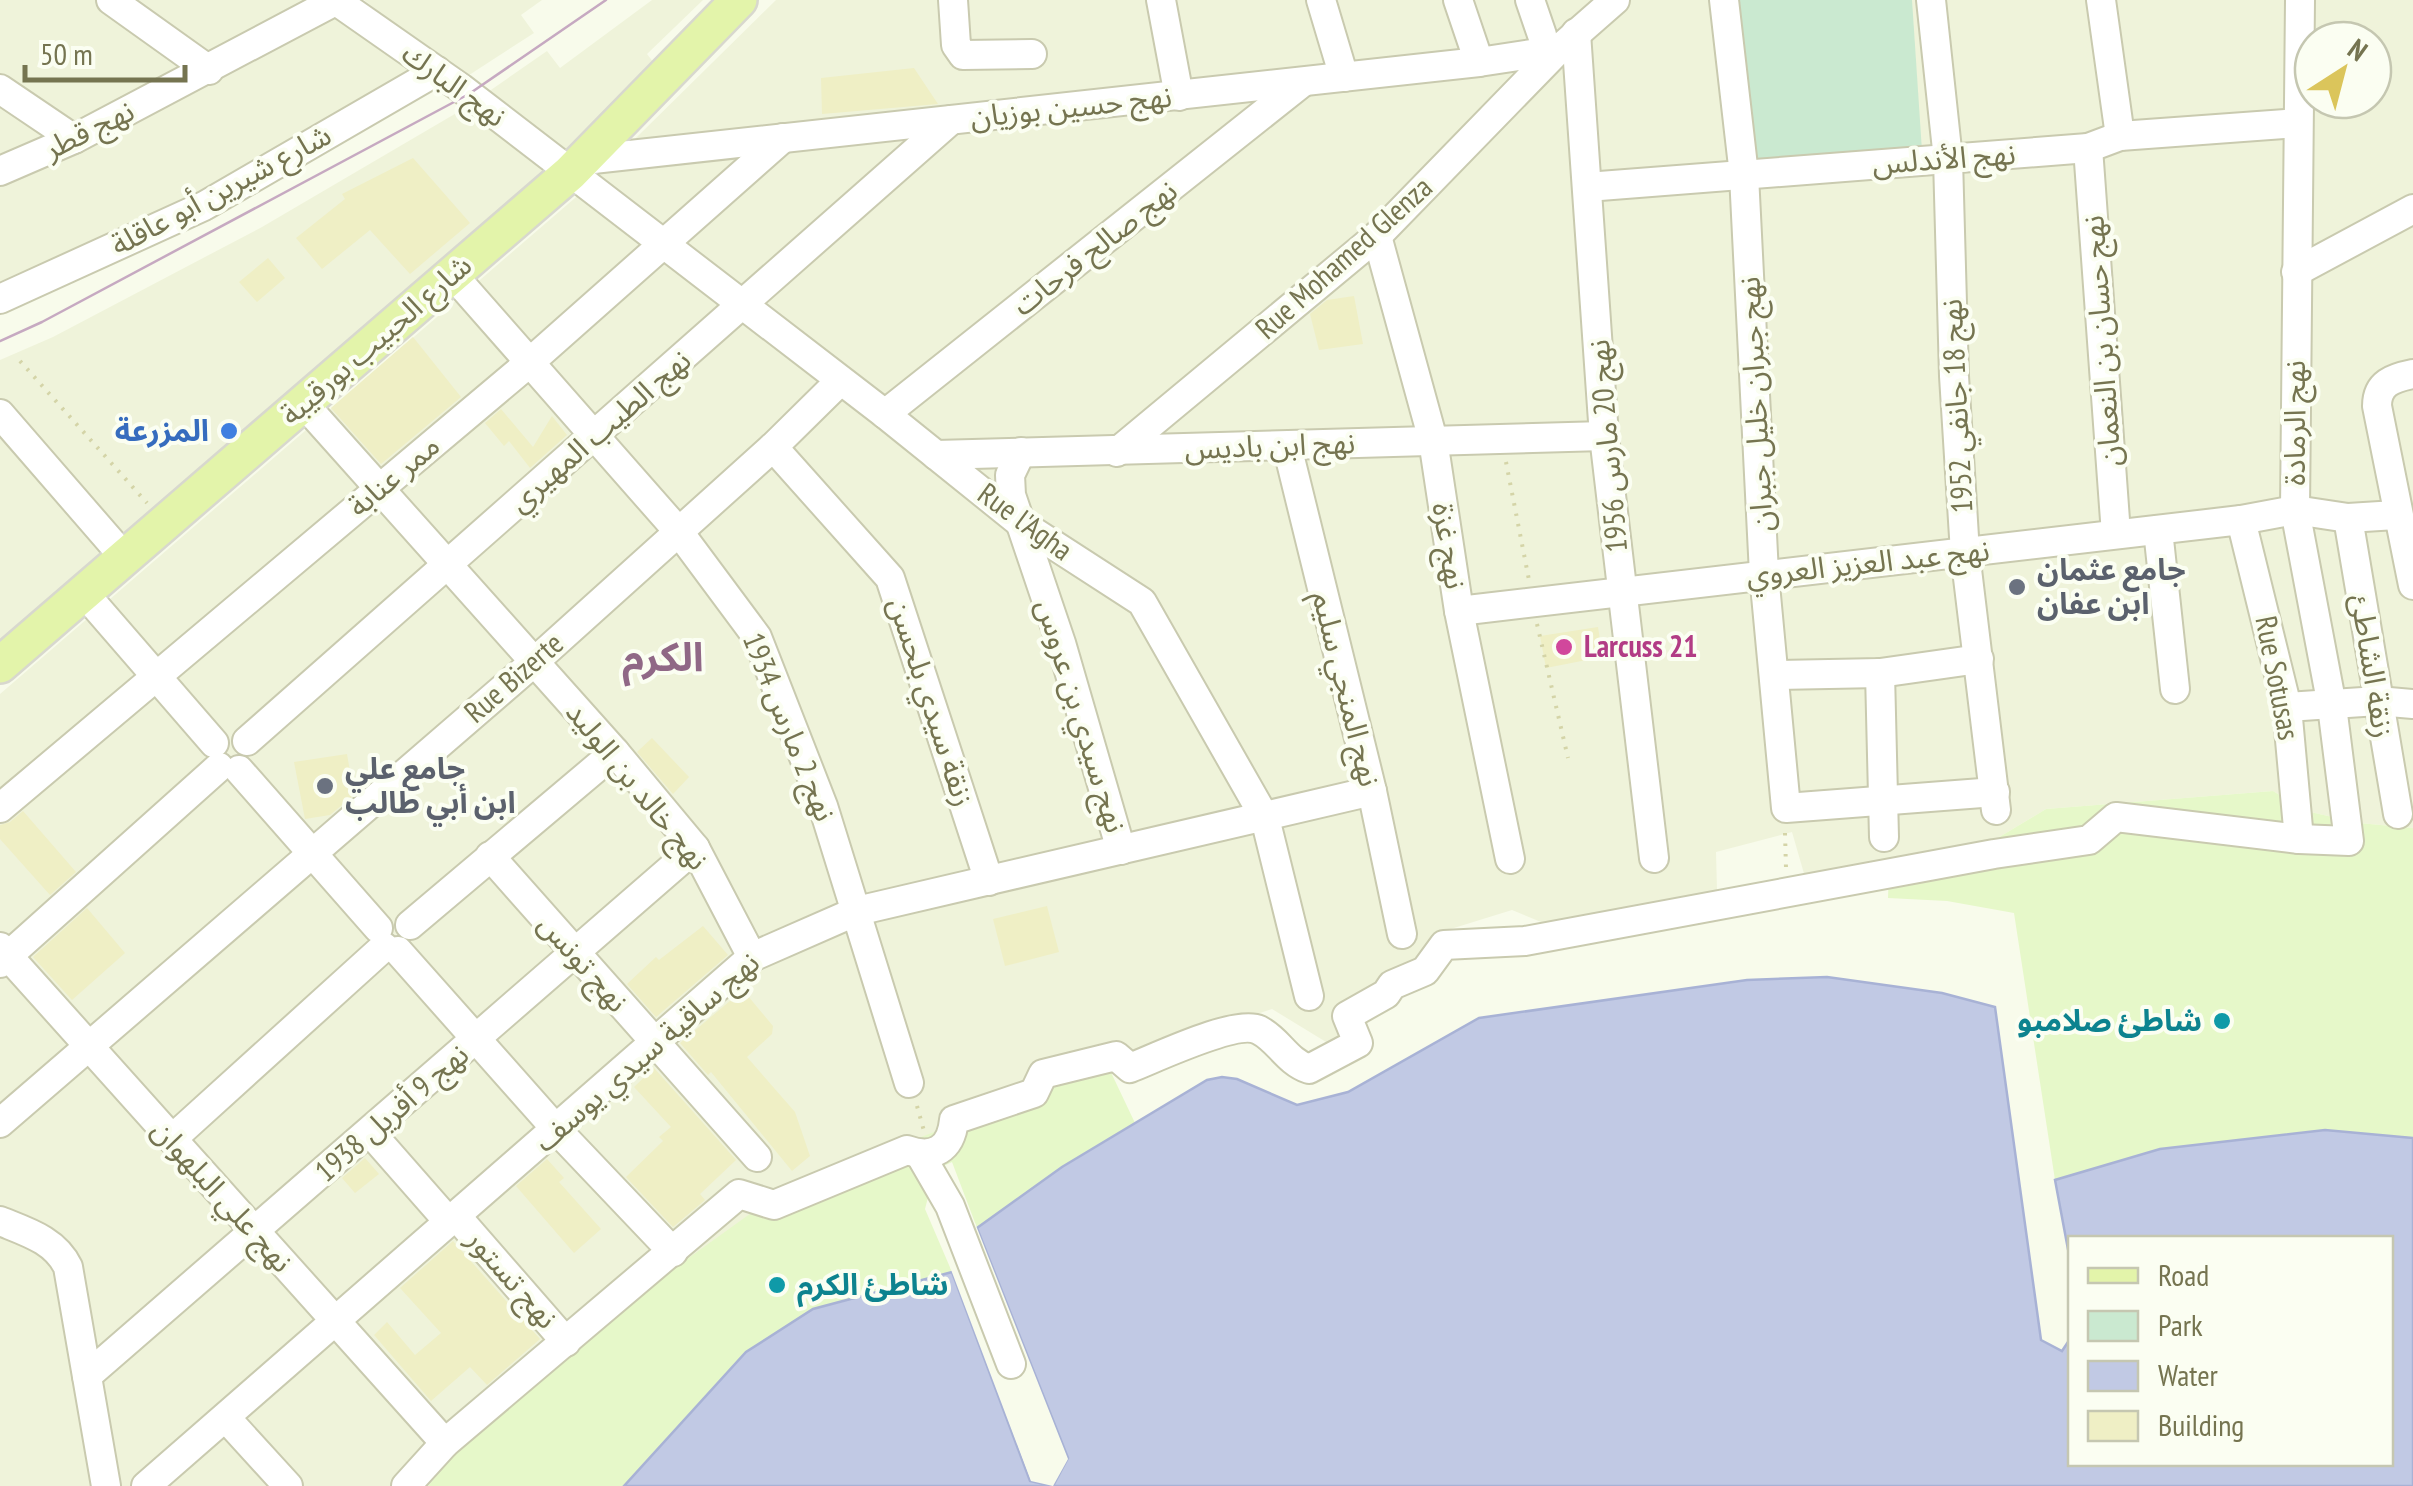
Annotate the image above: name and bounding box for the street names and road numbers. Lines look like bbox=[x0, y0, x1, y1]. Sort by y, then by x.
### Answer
street label: نهج البارك bbox=[393, 33, 515, 138]
street label: نهج حسين بوزيان bbox=[968, 76, 1174, 139]
street label: نهج قطر bbox=[36, 90, 142, 171]
street label: شارع شيرين أبو عاقلة bbox=[103, 114, 339, 267]
street label: نهج الأندلس bbox=[1871, 133, 2017, 186]
street label: Rue Mohamed Glenza bbox=[1246, 167, 1440, 347]
street label: نهج صالح فرحات bbox=[1004, 170, 1187, 327]
street label: نهج حسان بن النعمان bbox=[2072, 214, 2133, 468]
street label: شارع الحبيب بورقيبة bbox=[271, 245, 481, 436]
street label: نهج جبران خليل جبران bbox=[1728, 275, 1785, 533]
street label: نهج 18 جانفي 1952 bbox=[1930, 298, 1986, 514]
street label: نهج 20 مارس 1956 bbox=[1578, 338, 1639, 554]
street label: نهج الطيب المهيري bbox=[500, 340, 702, 523]
street label: نهج الرمادة bbox=[2274, 360, 2317, 486]
street label: نهج ابن باديس bbox=[1184, 422, 1356, 471]
street label: ممر عنابة bbox=[339, 425, 447, 525]
street label: Rue l'Agha bbox=[971, 473, 1081, 568]
street label: نهج غزة bbox=[1420, 500, 1477, 592]
street label: نهج عبد العزيز العروي bbox=[1744, 529, 1992, 599]
street label: نهج المنجي سليم bbox=[1300, 587, 1391, 792]
street label: زنقة الشاطئ bbox=[2343, 591, 2404, 741]
street label: زنقة سيدي بلحسن bbox=[876, 592, 985, 812]
street label: نهج سيدي بن عروس bbox=[1024, 594, 1136, 838]
street label: Rue Sotusas bbox=[2247, 612, 2310, 743]
street label: Rue Bizerte bbox=[455, 623, 571, 731]
street label: نهج 2 مارس 1934 bbox=[731, 626, 846, 828]
street label: نهج خالد بن الوليد bbox=[555, 693, 718, 880]
street label: نهج تونس bbox=[528, 905, 638, 1022]
street label: نهج ساقية سيدي يوسف bbox=[525, 942, 770, 1163]
street label: نهج 9 أفريل 1938 bbox=[306, 1034, 479, 1192]
street label: نهج علي البلهوان bbox=[140, 1110, 302, 1283]
street label: نهج تستور bbox=[455, 1219, 567, 1339]

